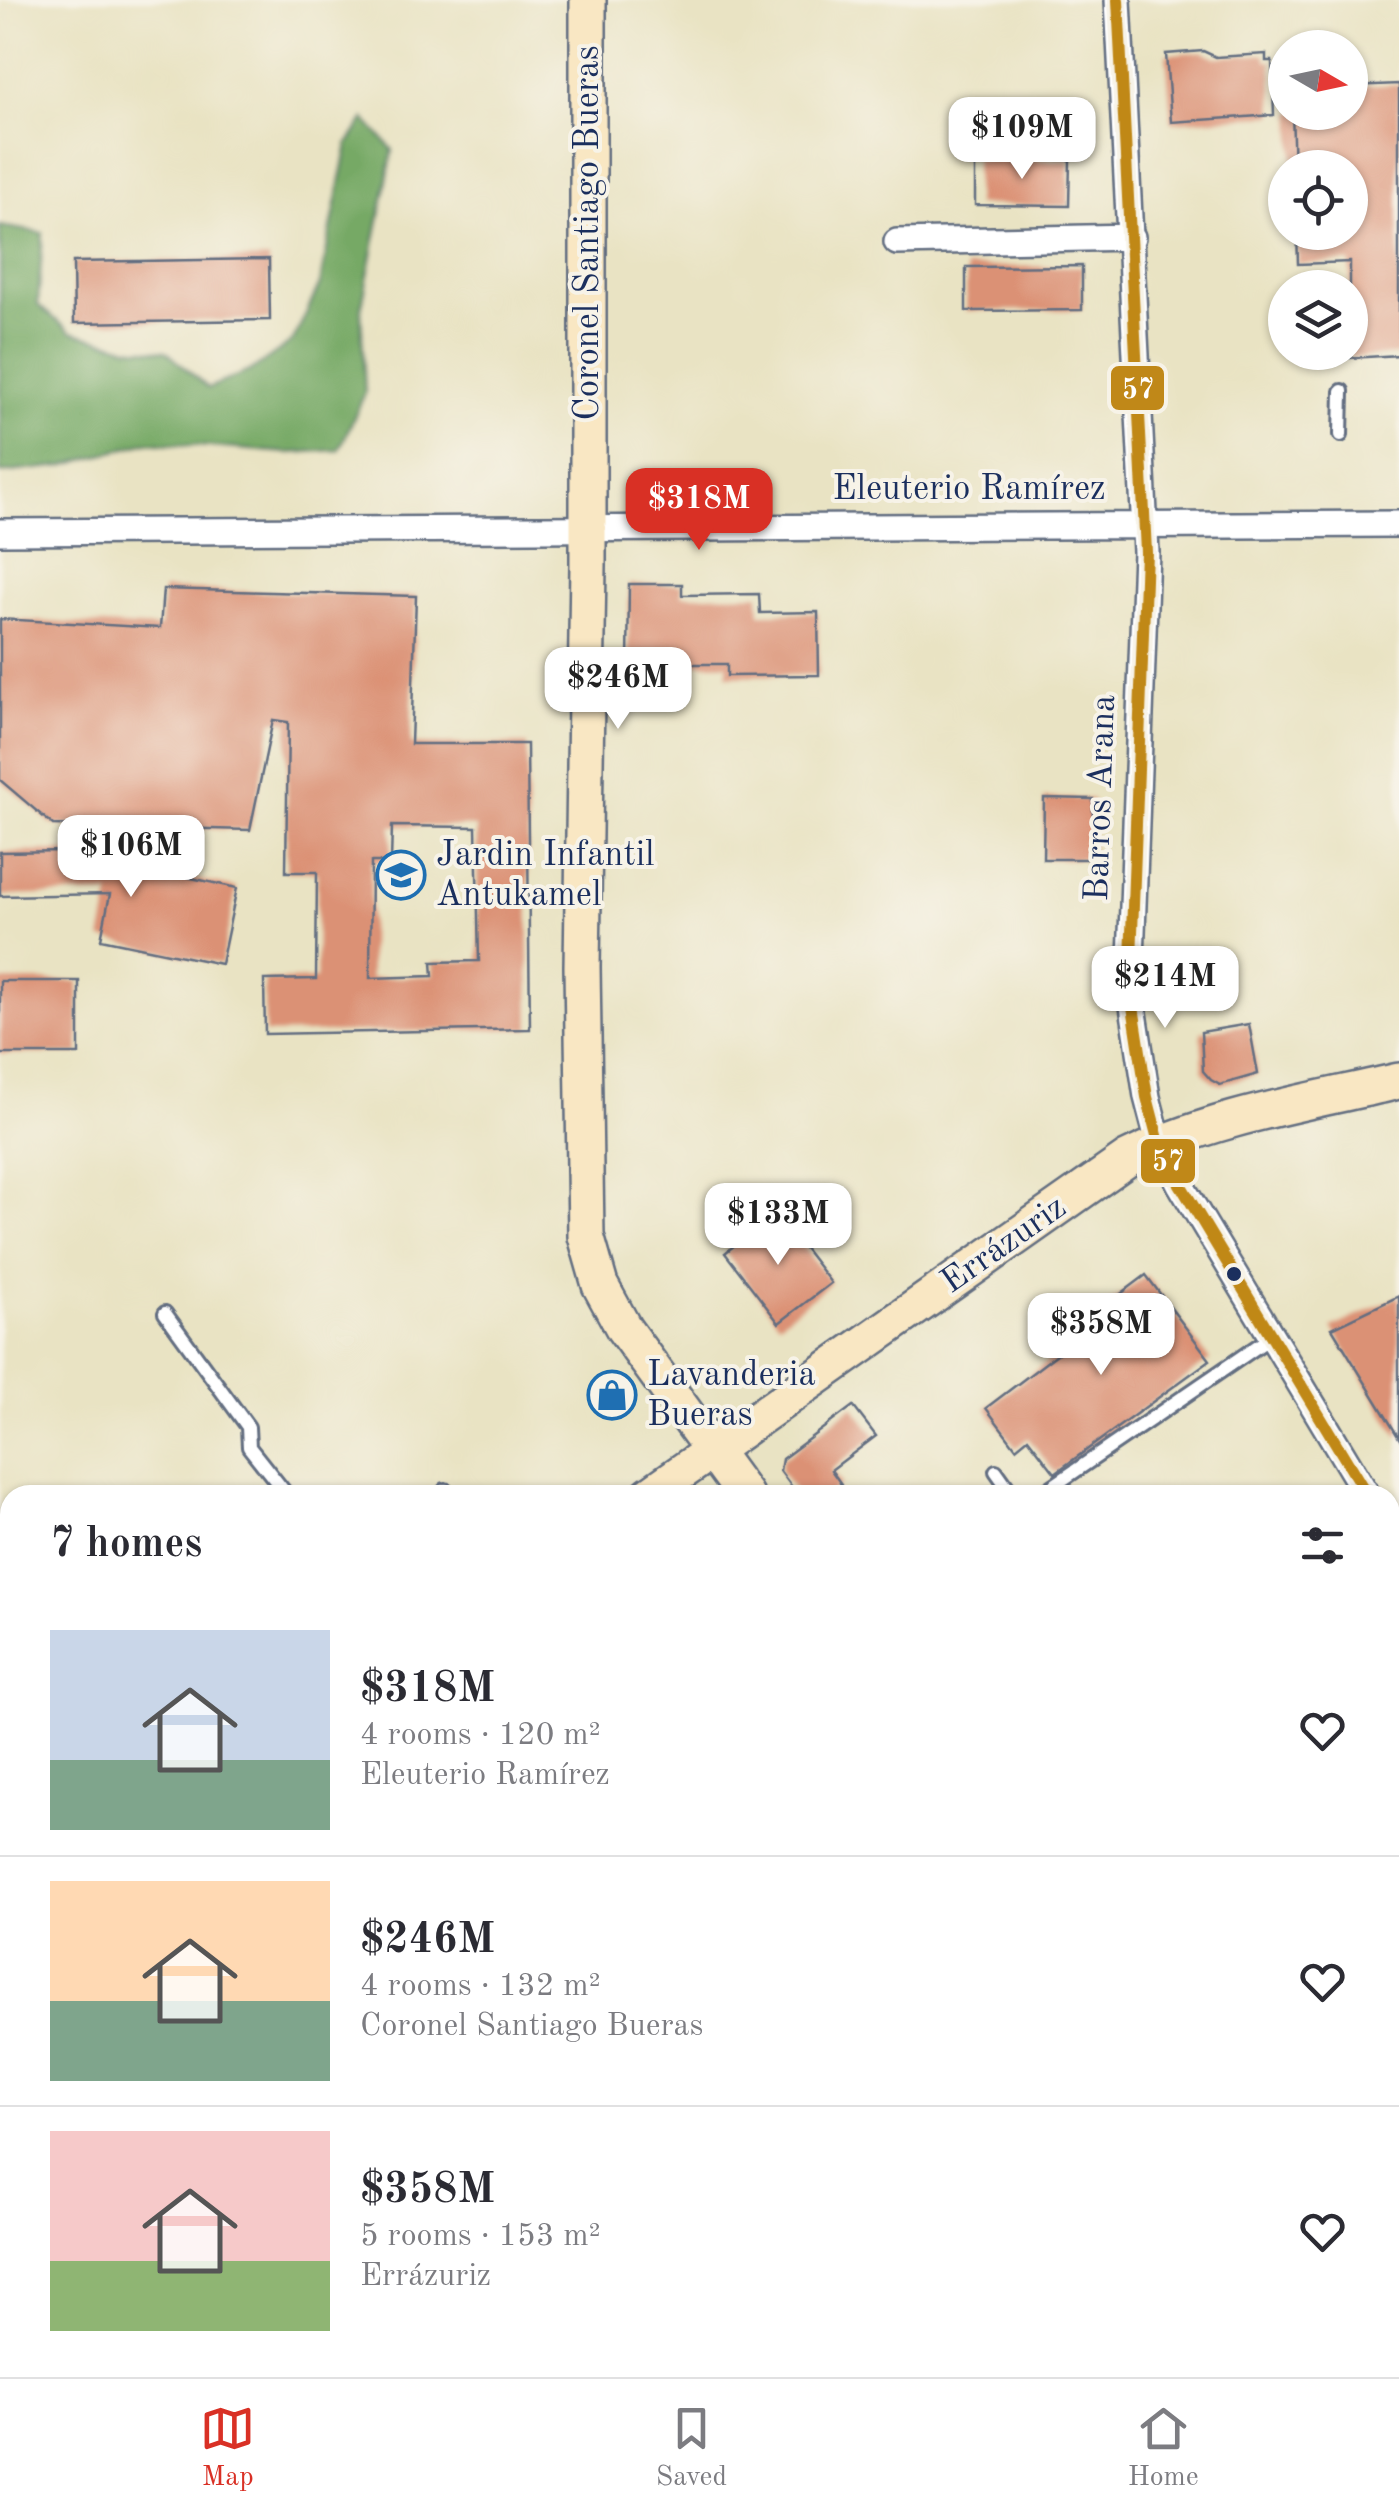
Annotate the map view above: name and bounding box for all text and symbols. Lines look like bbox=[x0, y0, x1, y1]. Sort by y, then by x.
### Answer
north arrow bbox=[1268, 30, 1368, 130]
map controls bbox=[1268, 30, 1368, 370]
street label: Coronel Santiago Bueras bbox=[571, 45, 606, 421]
pin: $109M bbox=[952, 97, 1092, 182]
text: $109M bbox=[971, 113, 1073, 145]
button: locate bbox=[1268, 150, 1368, 250]
button: layers bbox=[1268, 270, 1368, 370]
line badge: 57 bbox=[1109, 364, 1166, 412]
text: 57 bbox=[1122, 377, 1154, 405]
pin: $318M bbox=[629, 468, 769, 553]
street label: Eleuterio Ramírez bbox=[832, 472, 1106, 507]
text: $318M bbox=[648, 484, 750, 516]
pin: $246M bbox=[548, 647, 688, 732]
text: $246M bbox=[567, 663, 669, 695]
street label: Barros Arana bbox=[1080, 694, 1122, 902]
pin: $106M bbox=[61, 815, 201, 900]
text: $106M bbox=[80, 831, 182, 863]
place label: Jardin Infantil Antukamel bbox=[436, 838, 655, 913]
school or university icon: Jardin Infantil Antukamel bbox=[375, 849, 427, 901]
pin: $214M bbox=[1095, 946, 1235, 1031]
text: $214M bbox=[1114, 962, 1216, 994]
line badge: 57 bbox=[1139, 1137, 1197, 1185]
text: 57 bbox=[1152, 1149, 1184, 1177]
pin: $133M bbox=[708, 1183, 848, 1268]
street label: Errázuriz bbox=[935, 1190, 1073, 1300]
text: $133M bbox=[727, 1199, 829, 1231]
unlabelled marker bbox=[1224, 1264, 1244, 1284]
pin: $358M bbox=[1031, 1293, 1171, 1378]
text: $358M bbox=[1050, 1309, 1152, 1341]
place label: Lavanderia Bueras bbox=[647, 1358, 816, 1433]
shop icon: Lavanderia Bueras bbox=[586, 1369, 638, 1421]
icon: filters bbox=[1295, 1518, 1350, 1573]
text: 7 homes bbox=[50, 1524, 202, 1566]
text: $318M bbox=[360, 1669, 495, 1711]
icon: home bbox=[130, 1670, 250, 1790]
icon: heart bbox=[1295, 1703, 1350, 1758]
text: 4 rooms · 120 m² bbox=[360, 1720, 601, 1752]
text: Eleuterio Ramírez bbox=[360, 1760, 610, 1792]
text: $246M bbox=[360, 1920, 495, 1962]
icon: home bbox=[130, 1921, 250, 2041]
icon: heart bbox=[1295, 1954, 1350, 2009]
text: 4 rooms · 132 m² bbox=[360, 1971, 601, 2003]
text: Coronel Santiago Bueras bbox=[360, 2011, 703, 2043]
text: $358M bbox=[360, 2170, 495, 2212]
icon: home bbox=[130, 2171, 250, 2291]
icon: heart bbox=[1295, 2204, 1350, 2259]
text: 5 rooms · 153 m² bbox=[360, 2221, 601, 2253]
text: Errázuriz bbox=[360, 2261, 491, 2293]
tab: Map bbox=[200, 2401, 255, 2496]
tab: Saved bbox=[656, 2401, 727, 2496]
tab: Home bbox=[1128, 2401, 1199, 2496]

